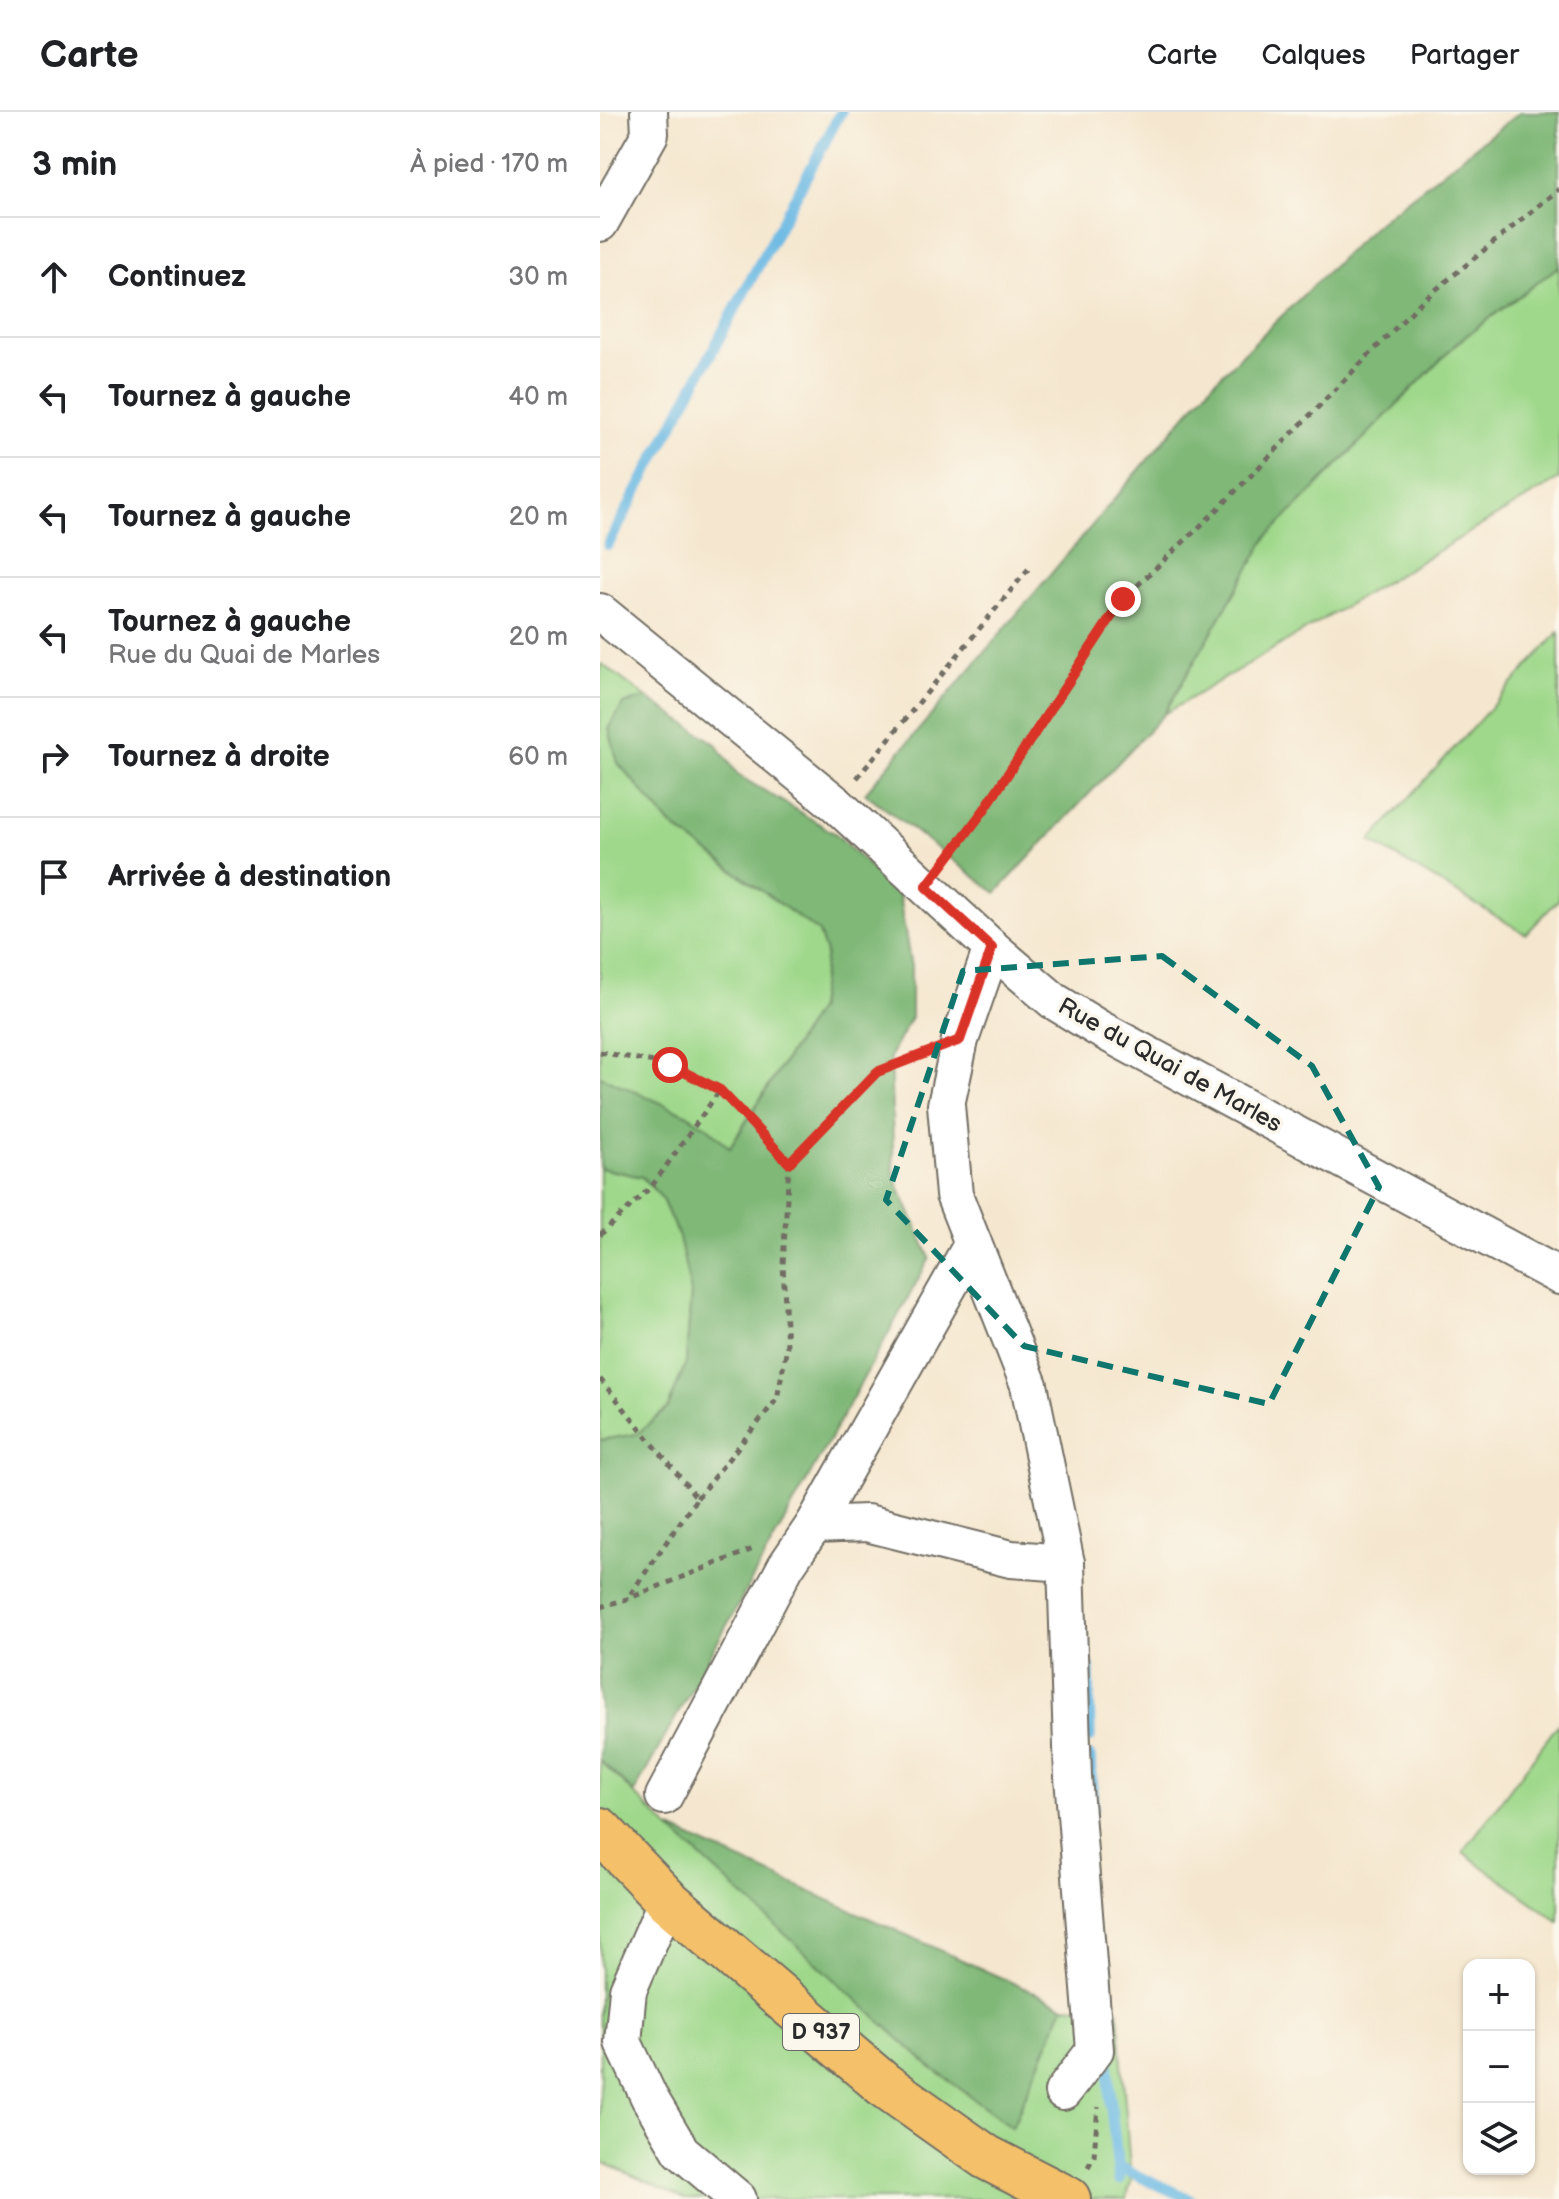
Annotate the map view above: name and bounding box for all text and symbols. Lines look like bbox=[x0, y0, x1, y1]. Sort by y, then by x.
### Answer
text: Carte bbox=[40, 33, 139, 78]
text: Carte bbox=[1147, 39, 1217, 72]
text: Calques bbox=[1261, 39, 1366, 72]
text: Partager bbox=[1410, 39, 1519, 72]
text: 3 min bbox=[32, 144, 117, 185]
text: À pied · 170 m bbox=[410, 149, 568, 180]
icon: ahead bbox=[32, 255, 76, 299]
text: Continuez bbox=[108, 259, 246, 295]
text: 30 m bbox=[508, 262, 568, 293]
icon: left bbox=[32, 375, 76, 419]
text: Tournez à gauche bbox=[108, 379, 351, 415]
text: 40 m bbox=[508, 382, 568, 413]
icon: left bbox=[32, 495, 76, 539]
text: Tournez à gauche bbox=[108, 499, 351, 535]
text: 20 m bbox=[509, 502, 568, 533]
route end bbox=[1105, 581, 1141, 617]
text: Tournez à gauche bbox=[108, 604, 351, 640]
icon: left bbox=[32, 615, 76, 659]
text: 20 m bbox=[509, 622, 568, 653]
text: Rue du Quai de Marles bbox=[108, 640, 380, 671]
icon: right bbox=[32, 735, 76, 779]
text: Tournez à droite bbox=[108, 739, 330, 775]
text: 60 m bbox=[508, 742, 568, 773]
icon: arrive bbox=[32, 855, 76, 899]
text: Arrivée à destination bbox=[108, 859, 391, 895]
street label: Rue du Quai de Marles bbox=[1053, 991, 1287, 1139]
route start bbox=[652, 1047, 688, 1083]
map controls bbox=[1463, 1959, 1535, 2175]
button: + bbox=[1463, 1959, 1535, 2031]
road number: D 937 bbox=[783, 2014, 859, 2050]
button: − bbox=[1463, 2031, 1535, 2103]
button: layers bbox=[1463, 2103, 1535, 2175]

